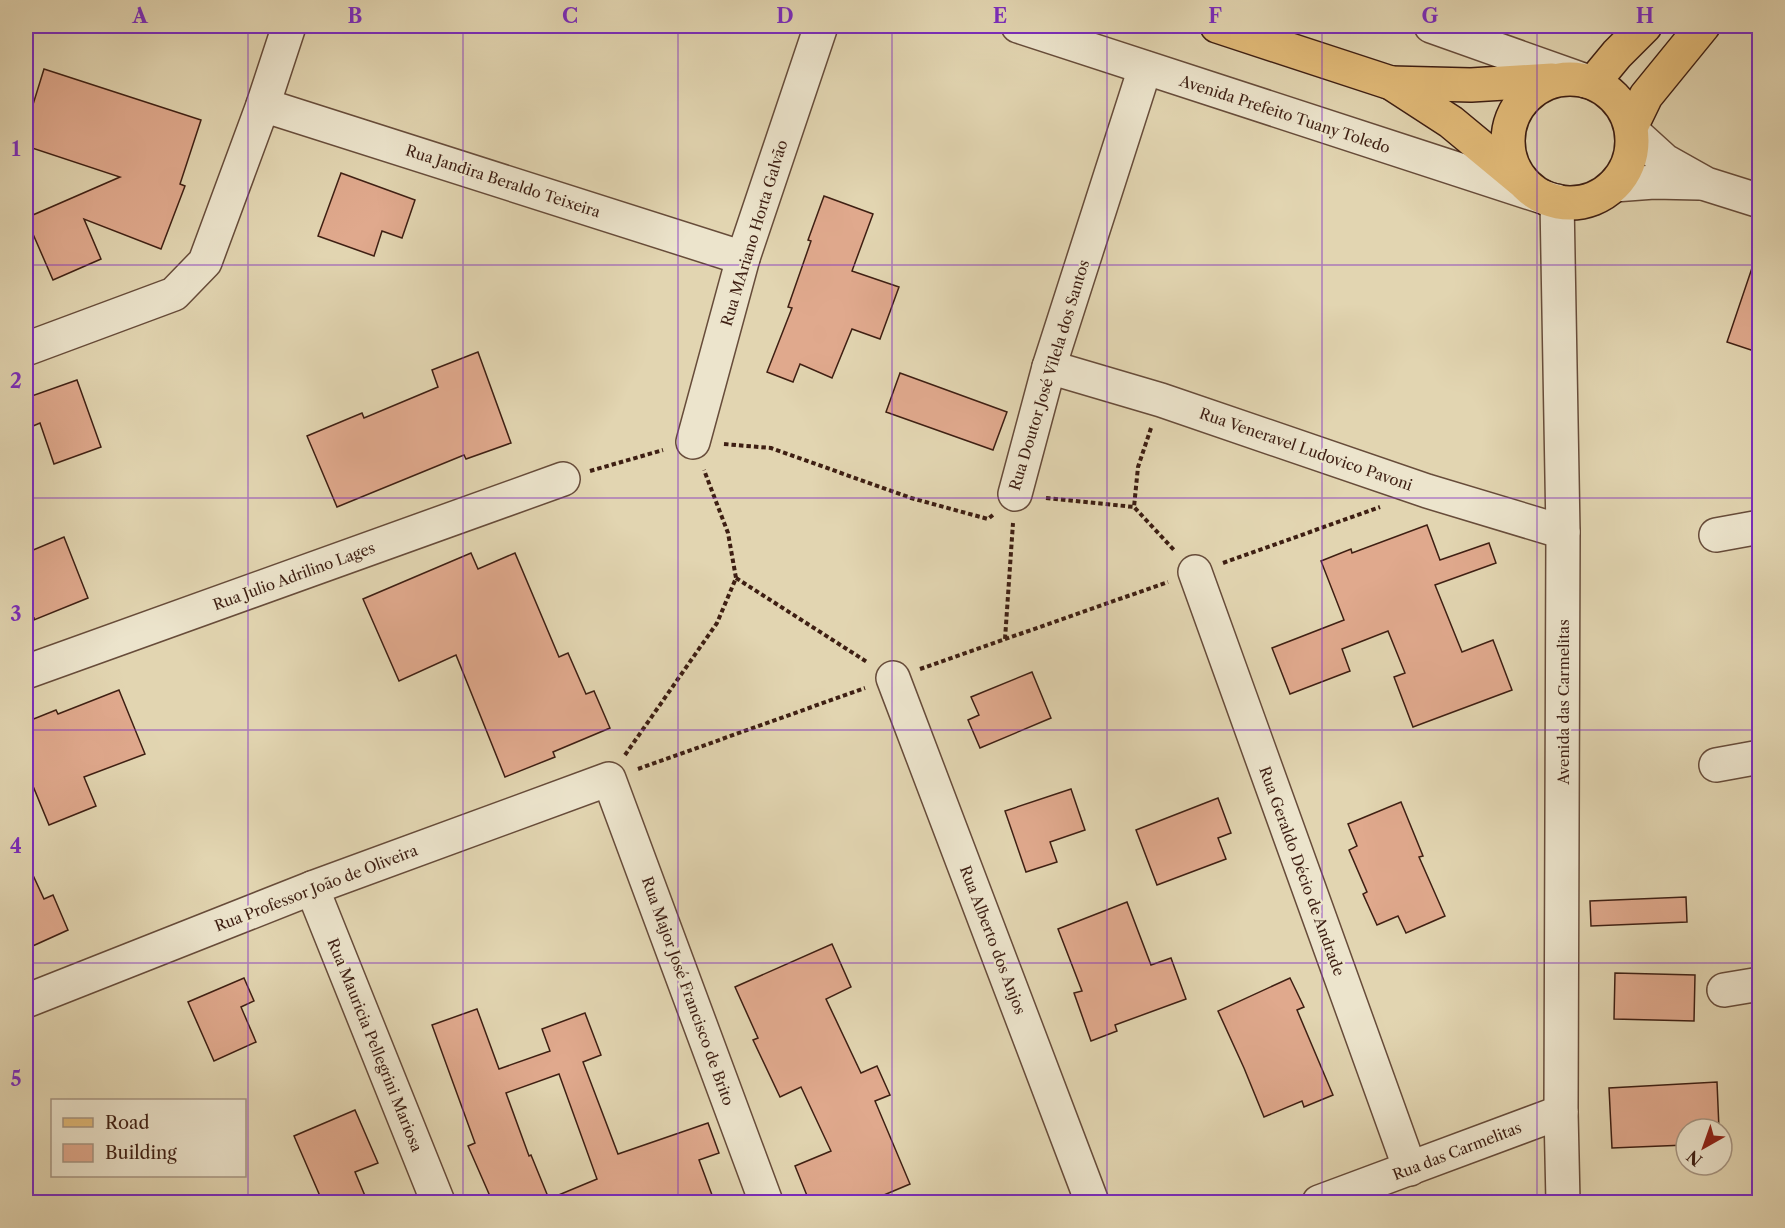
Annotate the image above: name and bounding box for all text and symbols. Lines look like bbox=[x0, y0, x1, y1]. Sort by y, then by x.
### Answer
text: A bbox=[131, 4, 148, 28]
text: B bbox=[348, 4, 363, 28]
text: C bbox=[562, 4, 578, 28]
text: D bbox=[776, 4, 794, 28]
text: E bbox=[993, 4, 1007, 28]
text: F bbox=[1208, 4, 1222, 28]
text: G bbox=[1422, 4, 1439, 28]
text: H bbox=[1636, 4, 1654, 28]
street label: Avenida Prefeito Tuany Toledo bbox=[1176, 71, 1393, 157]
text: 1 bbox=[12, 137, 21, 161]
street label: Rua MAriano Horta Galvão bbox=[717, 138, 791, 328]
street label: Rua Jandira Beraldo Teixeira bbox=[403, 140, 603, 222]
street label: Rua Doutor José Vilela dos Santos bbox=[1005, 257, 1093, 493]
text: 2 bbox=[10, 369, 22, 393]
street label: Rua Veneravel Ludovico Pavoni bbox=[1197, 404, 1415, 495]
street label: Rua Julio Adrilino Lages bbox=[210, 538, 378, 614]
text: 3 bbox=[10, 602, 22, 626]
street label: Avenida das Carmelitas bbox=[1554, 619, 1573, 786]
street label: Rua Geraldo Décio de Andrade bbox=[1255, 764, 1349, 978]
text: 4 bbox=[10, 834, 22, 858]
street label: Rua Professor João de Oliveira bbox=[212, 840, 420, 936]
street label: Rua Alberto dos Anjos bbox=[956, 863, 1030, 1017]
street label: Rua Major José Francisco de Brito bbox=[638, 874, 738, 1108]
street label: Rua Mauricia Pellegrini Mariosa bbox=[323, 935, 427, 1155]
text: 5 bbox=[10, 1067, 22, 1091]
legend bbox=[51, 1099, 246, 1177]
text: Road bbox=[105, 1112, 150, 1134]
north arrow bbox=[1674, 1117, 1734, 1177]
street label: Rua das Carmelitas bbox=[1390, 1118, 1524, 1184]
text: Building bbox=[105, 1142, 177, 1164]
text: N bbox=[1683, 1146, 1706, 1171]

